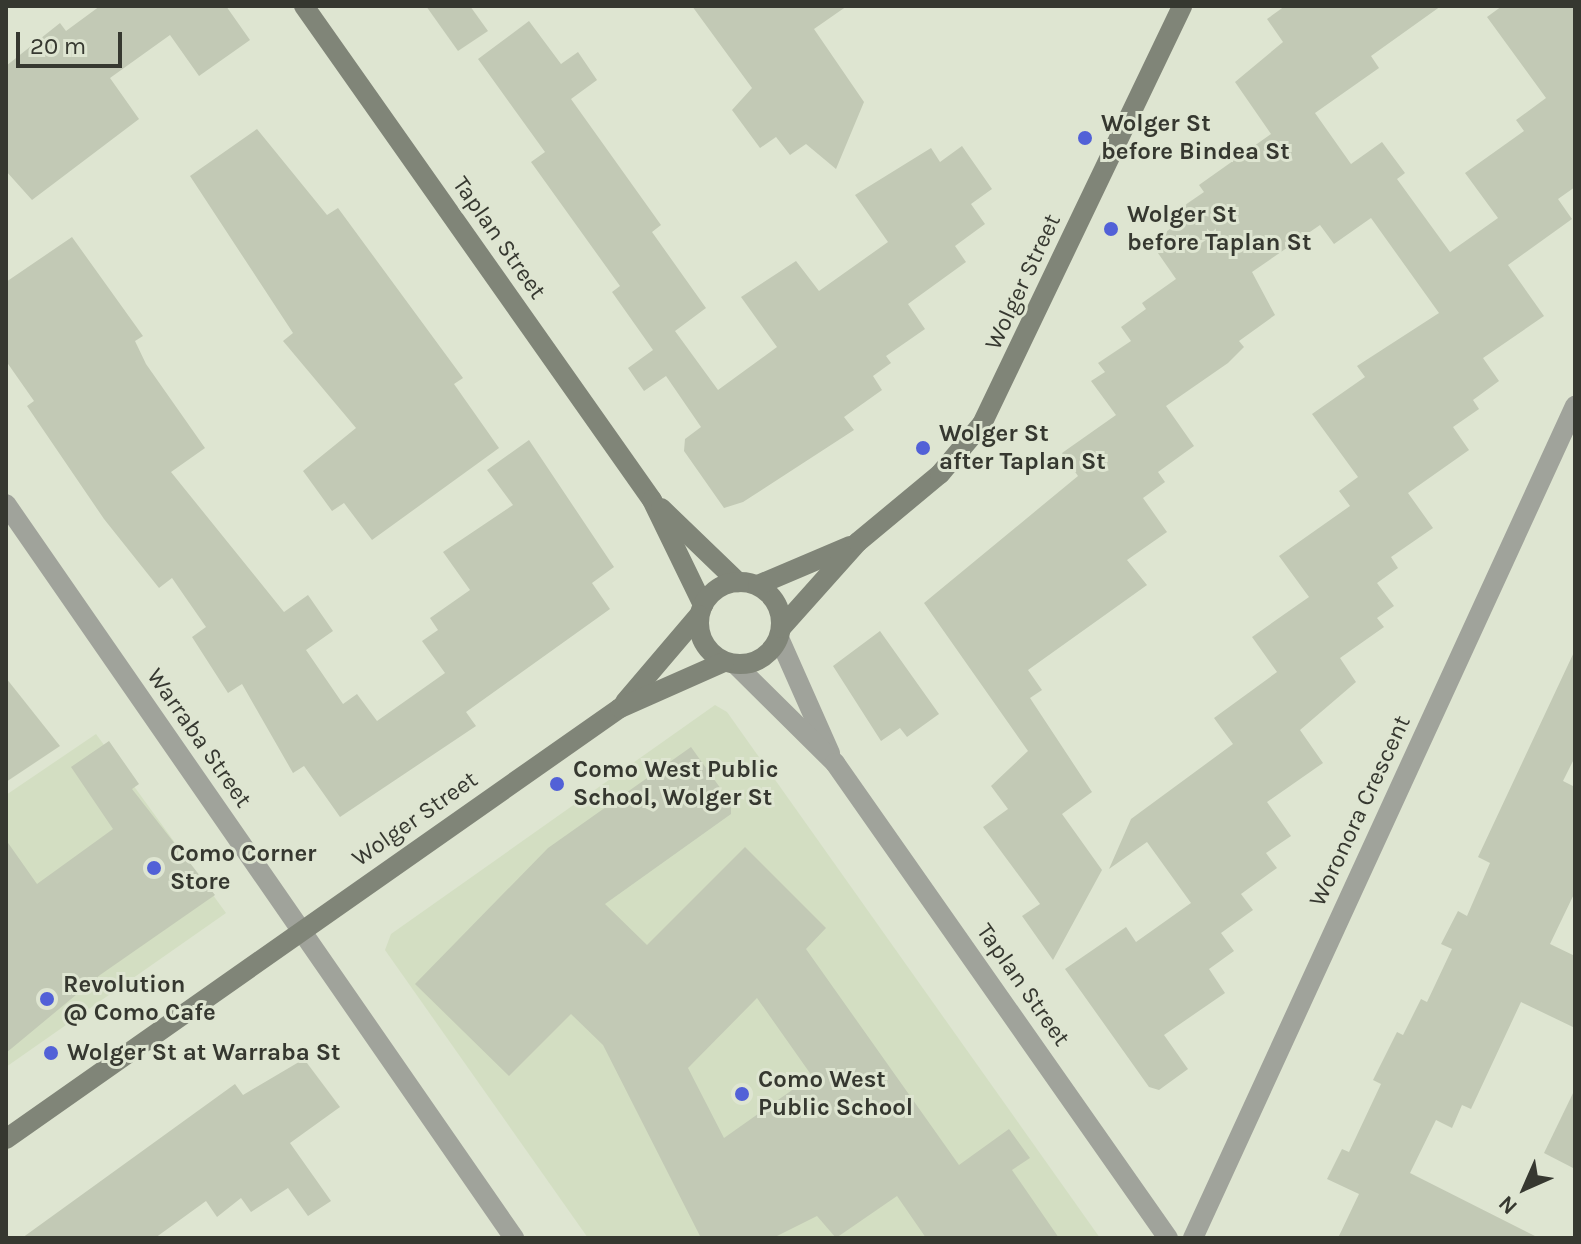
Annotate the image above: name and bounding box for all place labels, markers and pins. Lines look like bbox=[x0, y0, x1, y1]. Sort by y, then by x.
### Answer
place label: Wolger St before Bindea St bbox=[1101, 110, 1290, 166]
marker: Wolger St before Bindea St bbox=[1076, 129, 1094, 147]
place label: Wolger St before Taplan St bbox=[1127, 201, 1311, 257]
marker: Wolger St before Taplan St bbox=[1102, 220, 1120, 238]
place label: Wolger St after Taplan St bbox=[939, 420, 1106, 476]
marker: Wolger St after Taplan St bbox=[914, 439, 932, 457]
place label: Como West Public School, Wolger St bbox=[573, 756, 778, 812]
marker: Como West Public School, Wolger St bbox=[548, 775, 566, 793]
place label: Como Corner Store bbox=[170, 840, 317, 896]
marker: Como Corner Store bbox=[145, 859, 163, 877]
place label: Revolution @ Como Cafe bbox=[63, 971, 216, 1027]
marker: Revolution @ Como Cafe bbox=[38, 990, 56, 1008]
place label: Wolger St at Warraba St bbox=[67, 1039, 341, 1067]
marker: Wolger St at Warraba St bbox=[42, 1044, 60, 1062]
place label: Como West Public School bbox=[758, 1066, 913, 1122]
marker: Como West Public School bbox=[733, 1085, 751, 1103]

